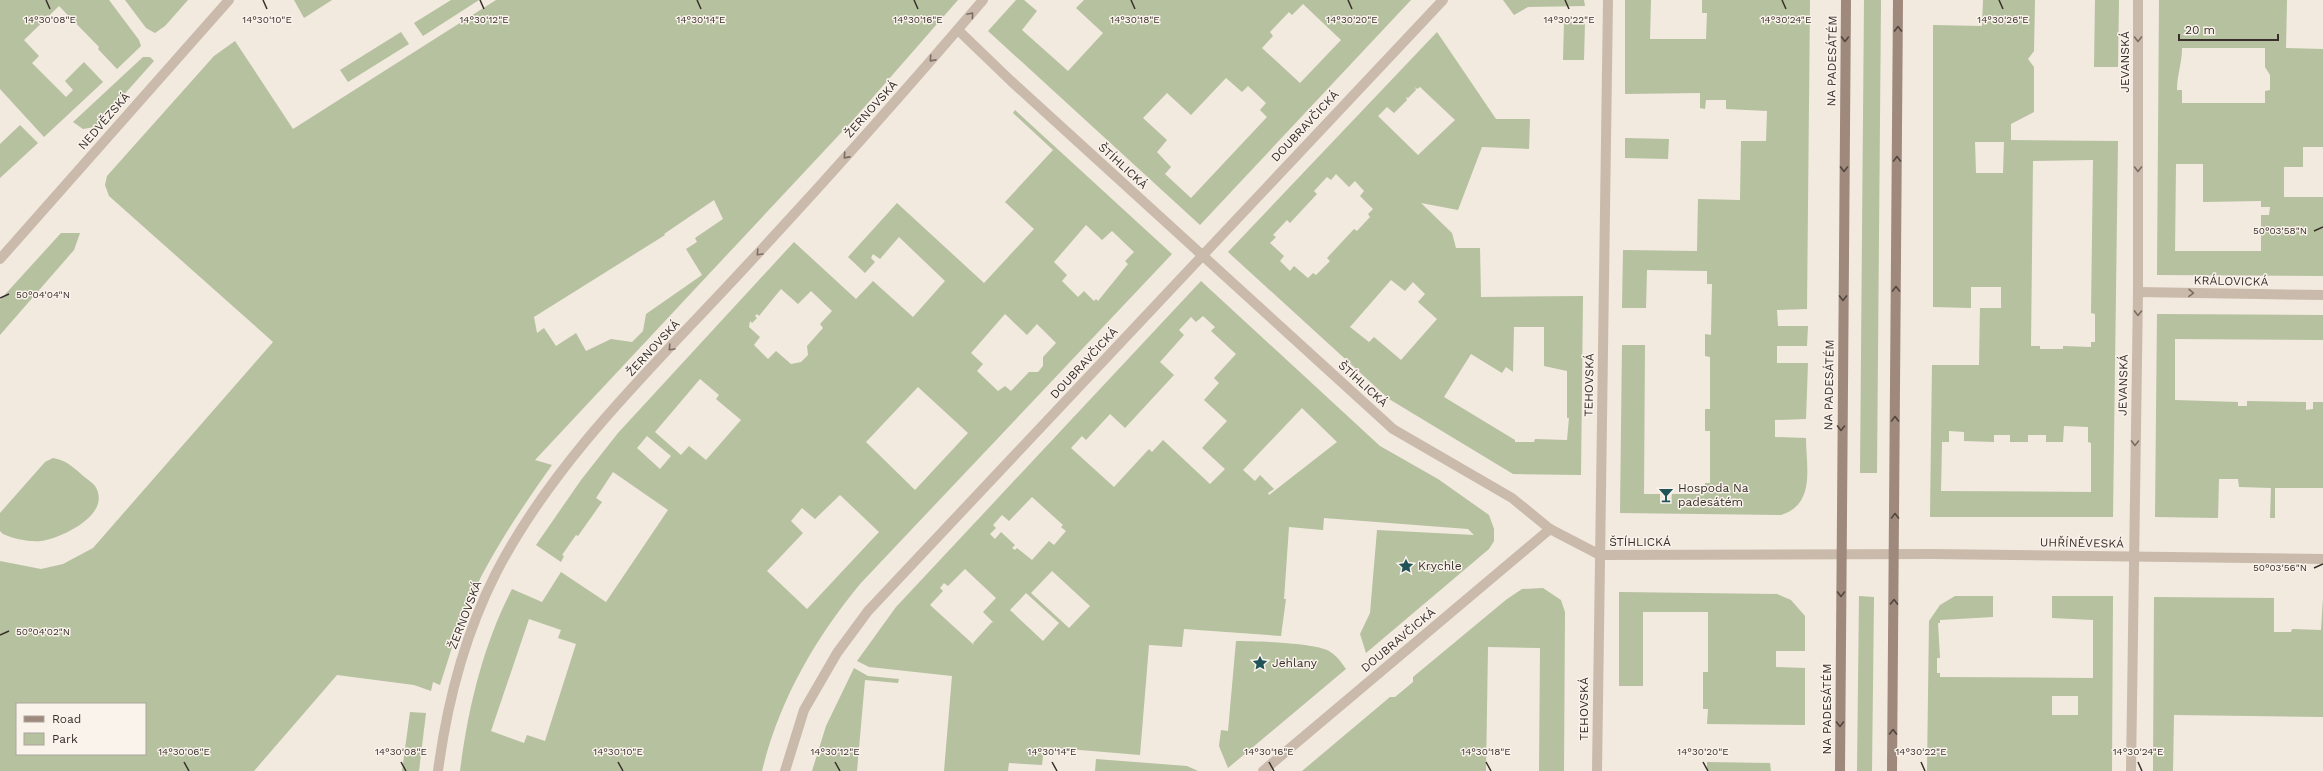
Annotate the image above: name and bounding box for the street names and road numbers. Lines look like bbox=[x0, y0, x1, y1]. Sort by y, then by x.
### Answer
street label: NA PADESÁTÉM bbox=[1824, 15, 1840, 107]
street label: JEVANSKÁ bbox=[2118, 31, 2132, 93]
street label: ŽERNOVSKÁ bbox=[842, 78, 900, 140]
street label: DOUBRAVČICKÁ bbox=[1268, 87, 1342, 165]
street label: NEDVĚZSKÁ bbox=[75, 89, 133, 153]
street label: ŠTÍHLICKÁ bbox=[1095, 140, 1151, 192]
street label: KRÁLOVICKÁ bbox=[2193, 273, 2269, 289]
street label: ŽERNOVSKÁ bbox=[623, 317, 683, 379]
street label: DOUBRAVČICKÁ bbox=[1047, 324, 1121, 402]
street label: NA PADESÁTÉM bbox=[1821, 339, 1837, 431]
street label: TEHOVSKÁ bbox=[1581, 353, 1597, 417]
street label: JEVANSKÁ bbox=[2115, 354, 2131, 416]
street label: ŠTÍHLICKÁ bbox=[1335, 358, 1391, 410]
street label: ŠTÍHLICKÁ bbox=[1609, 535, 1671, 549]
street label: UHŘÍNĚVESKÁ bbox=[2040, 535, 2124, 551]
street label: ŽERNOVSKÁ bbox=[446, 579, 484, 651]
street label: DOUBRAVČICKÁ bbox=[1358, 605, 1438, 675]
street label: NA PADESÁTÉM bbox=[1820, 664, 1834, 754]
street label: TEHOVSKÁ bbox=[1577, 677, 1591, 741]

